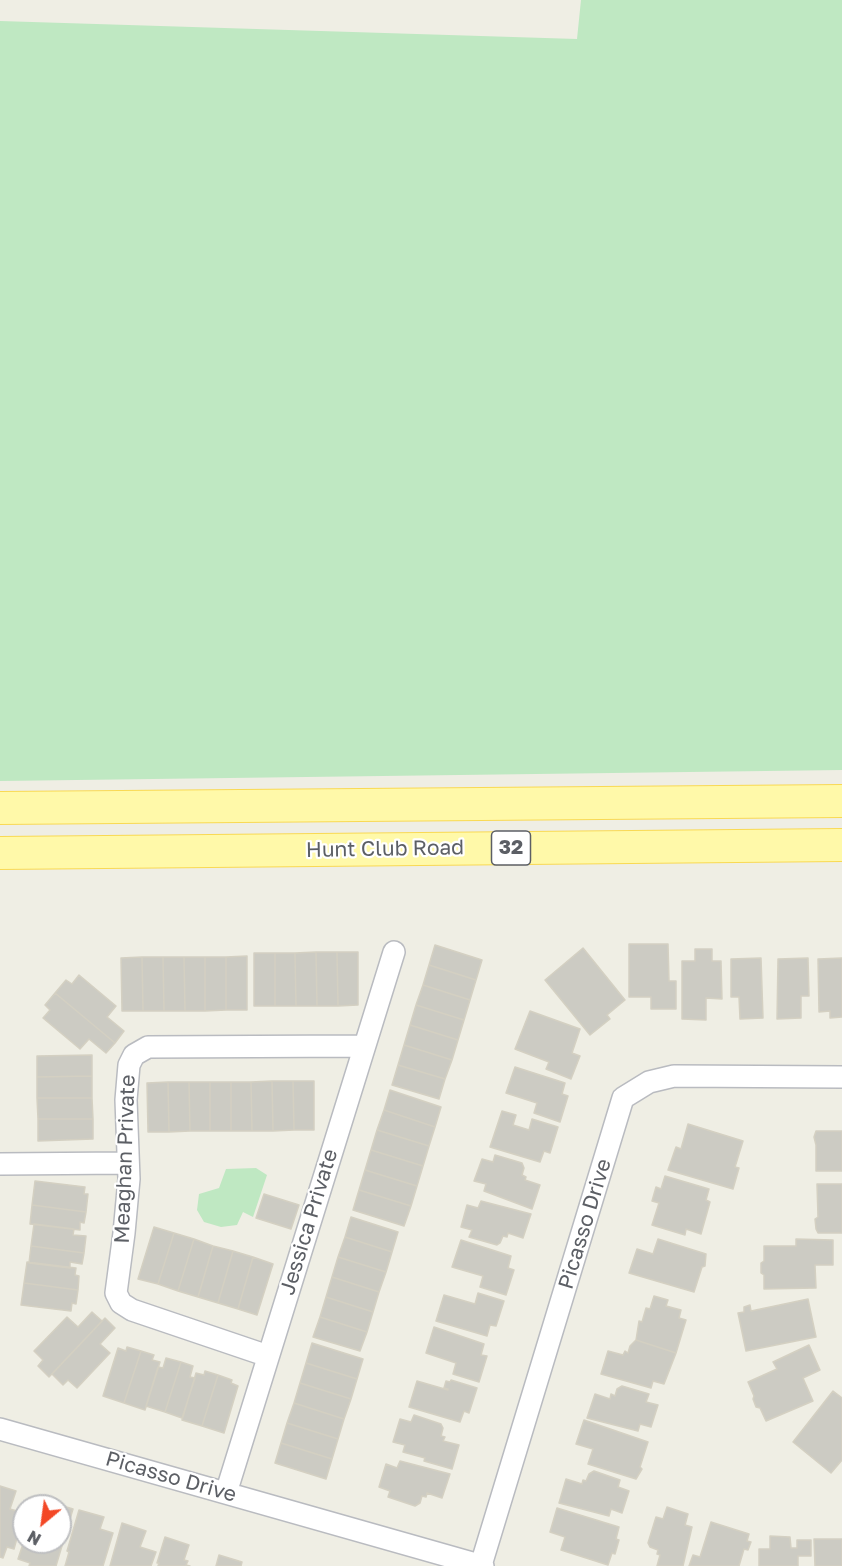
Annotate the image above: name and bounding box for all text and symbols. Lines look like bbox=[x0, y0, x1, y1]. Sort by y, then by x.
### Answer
road number: 32 bbox=[492, 831, 530, 865]
street label: Hunt Club Road bbox=[306, 835, 464, 863]
street label: Meaghan Private bbox=[109, 1074, 141, 1244]
street label: Jessica Private bbox=[275, 1146, 343, 1298]
street label: Picasso Drive bbox=[553, 1156, 617, 1292]
street label: Picasso Drive bbox=[103, 1446, 239, 1508]
north arrow bbox=[12, 1494, 72, 1554]
text: N bbox=[24, 1526, 44, 1550]

